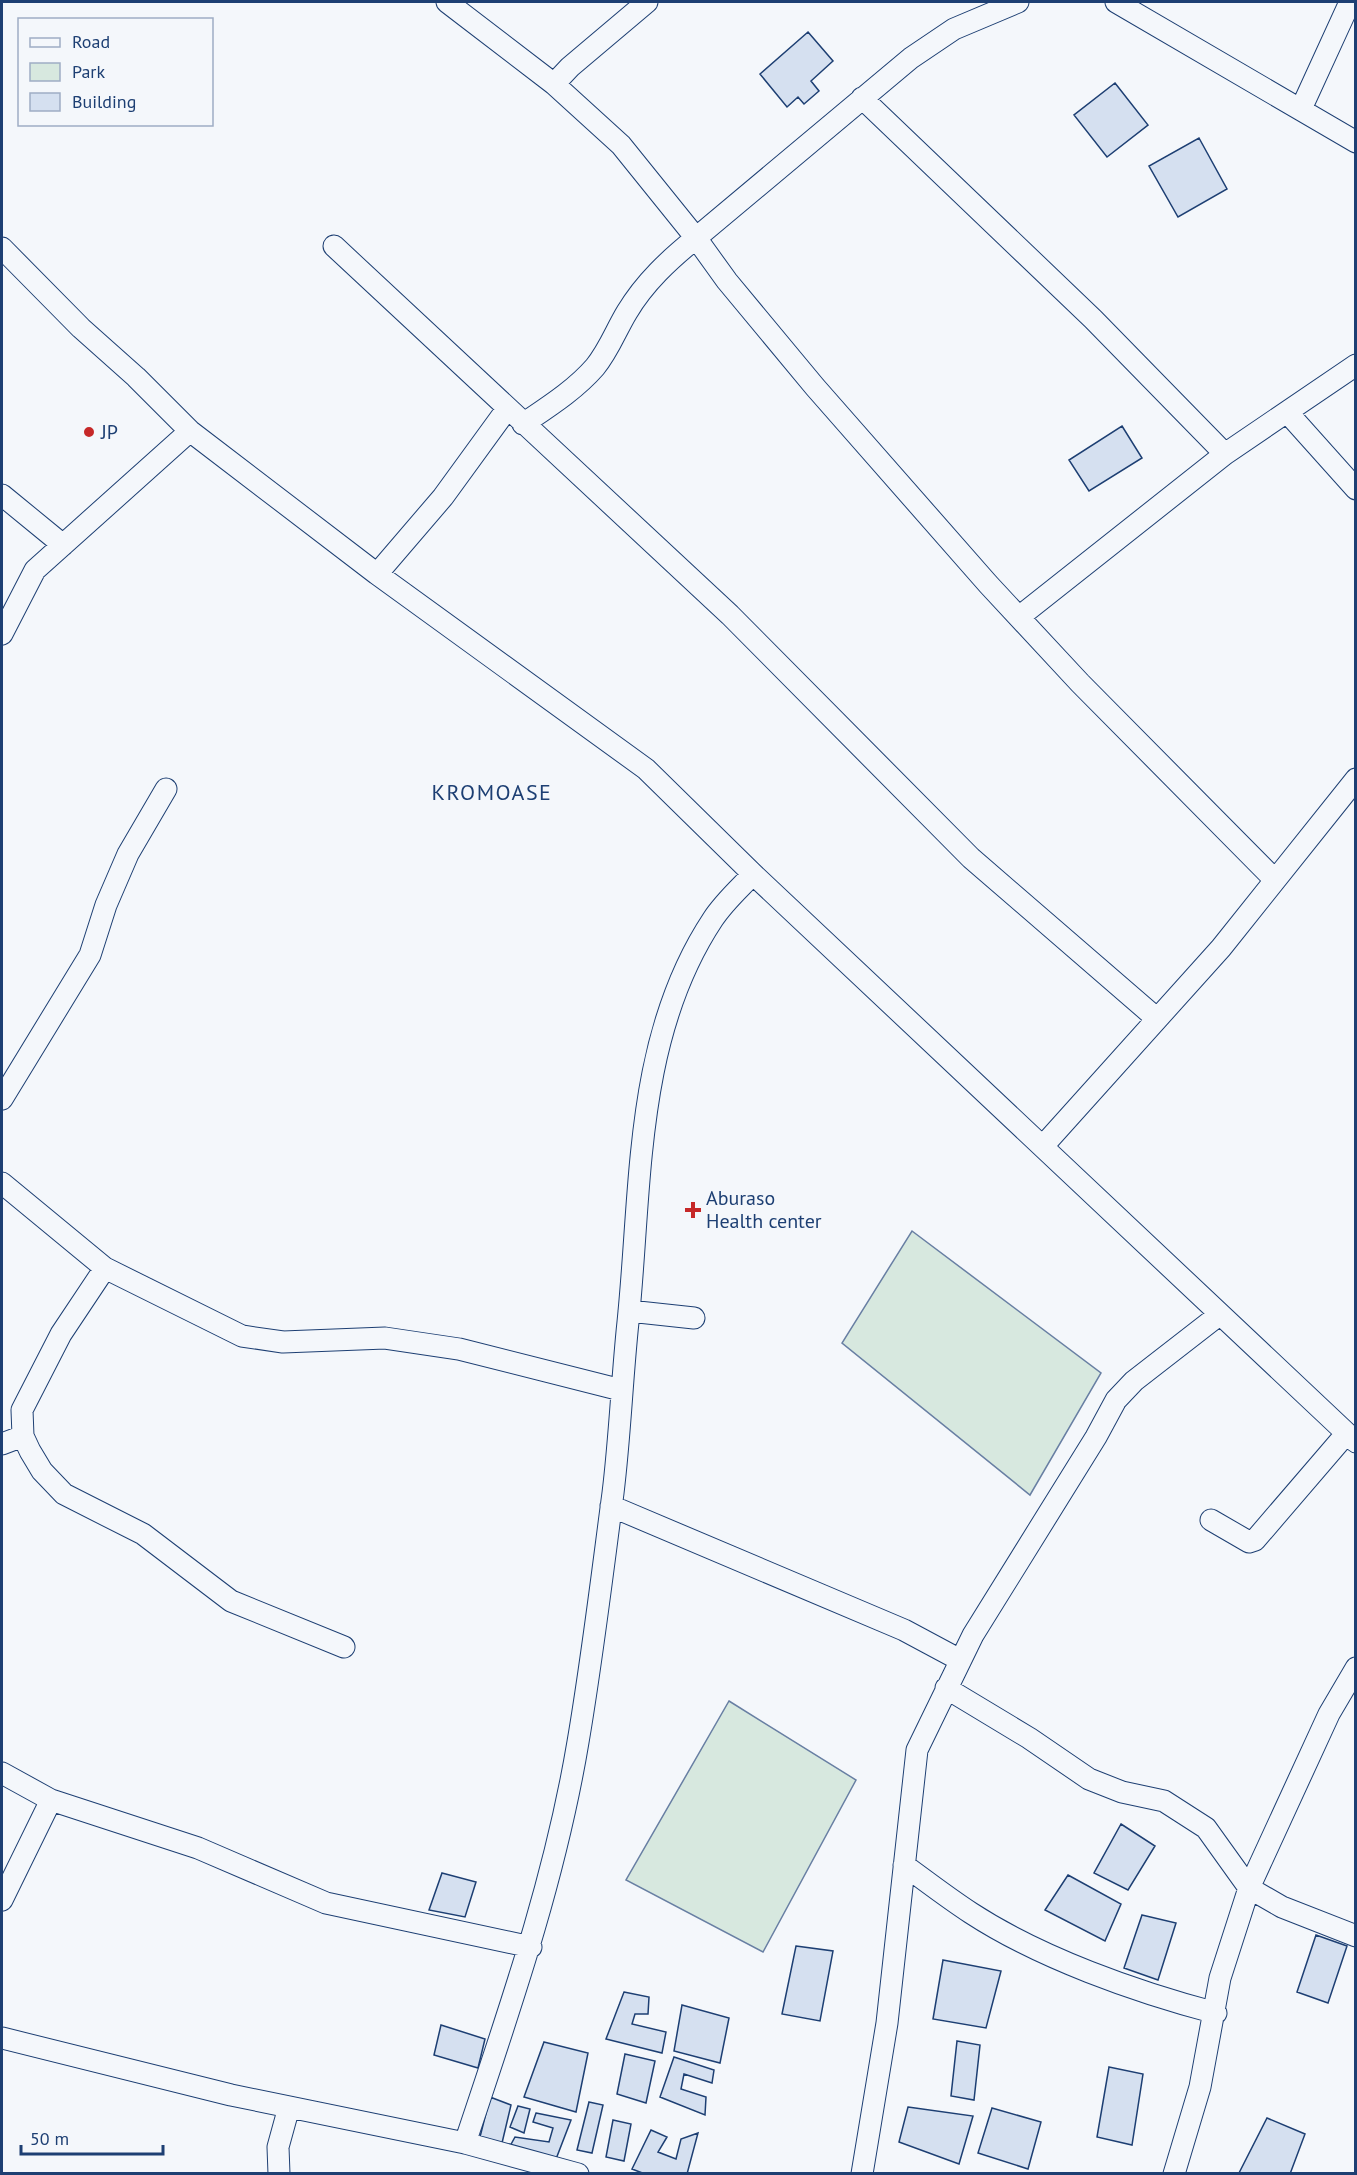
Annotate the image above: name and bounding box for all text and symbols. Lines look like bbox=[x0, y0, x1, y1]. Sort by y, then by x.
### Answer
legend bbox=[18, 18, 213, 126]
text: Road bbox=[72, 30, 110, 53]
text: Park bbox=[72, 60, 105, 83]
text: Building bbox=[72, 90, 136, 113]
place label: JP bbox=[100, 419, 118, 445]
marker: JP bbox=[82, 425, 96, 439]
district label: KROMOASE bbox=[432, 778, 552, 806]
place label: Aburaso Health center bbox=[706, 1185, 822, 1234]
marker: Aburaso Health center bbox=[684, 1201, 702, 1219]
scale bar bbox=[21, 2118, 164, 2156]
text: 50 m bbox=[30, 2127, 69, 2150]

